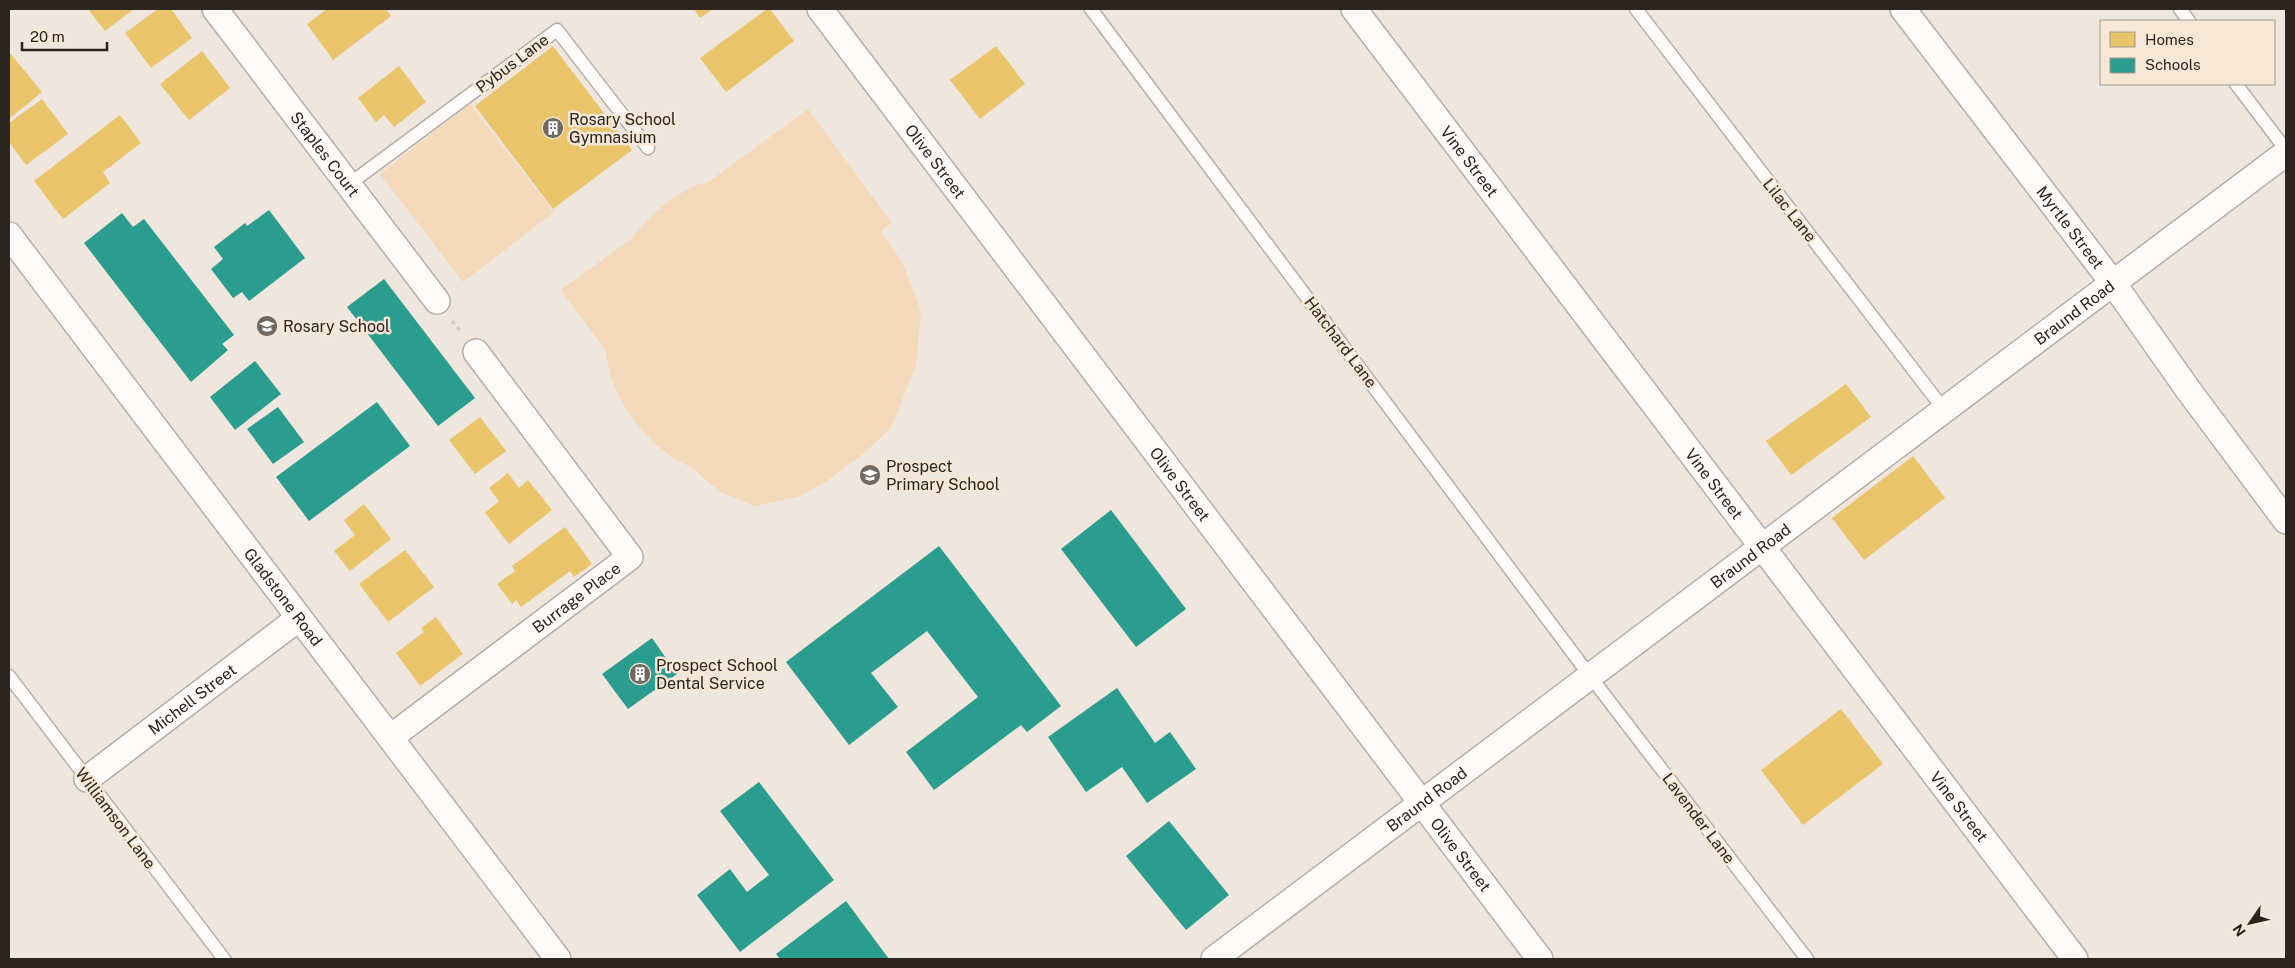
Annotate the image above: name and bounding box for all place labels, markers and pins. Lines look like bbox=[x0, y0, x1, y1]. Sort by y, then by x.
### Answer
place label: Rosary School Gymnasium bbox=[569, 110, 676, 147]
building icon: Rosary School Gymnasium bbox=[541, 116, 565, 140]
school or university icon: Rosary School bbox=[255, 314, 279, 338]
place label: Rosary School bbox=[283, 317, 390, 336]
place label: Prospect Primary School bbox=[886, 457, 1000, 494]
school or university icon: Prospect Primary School bbox=[858, 463, 882, 487]
place label: Prospect School Dental Service bbox=[656, 656, 778, 693]
building icon: Prospect School Dental Service bbox=[628, 662, 652, 686]

